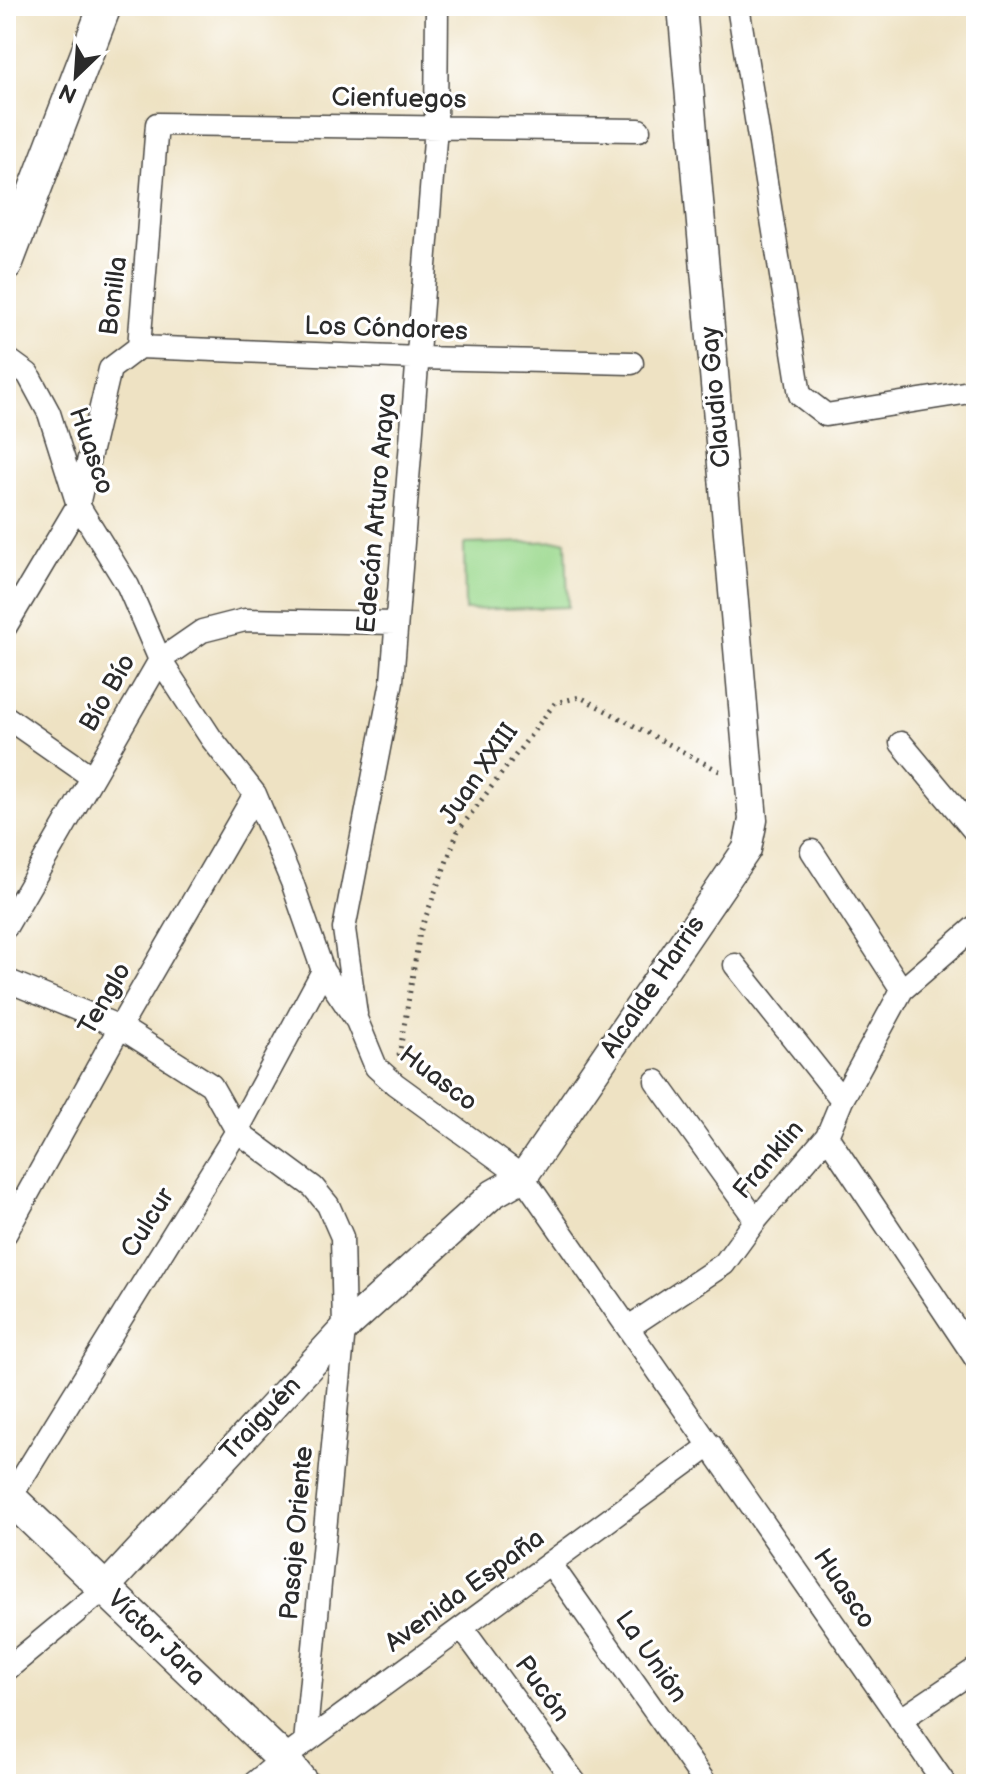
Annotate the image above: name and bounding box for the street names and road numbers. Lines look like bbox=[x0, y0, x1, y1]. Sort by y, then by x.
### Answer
street label: Cienfuegos bbox=[331, 82, 467, 116]
street label: Bonilla bbox=[94, 255, 134, 337]
street label: Los Cóndores bbox=[304, 311, 468, 347]
street label: Claudio Gay bbox=[694, 325, 738, 469]
street label: Edecán Arturo Araya bbox=[351, 391, 403, 635]
street label: Huasco bbox=[62, 404, 120, 498]
street label: Bío Bío bbox=[73, 649, 143, 737]
street label: Juan XXIII bbox=[433, 717, 525, 831]
street label: Alcalde Harris bbox=[594, 910, 712, 1064]
street label: Tenglo bbox=[72, 957, 138, 1041]
street label: Huasco bbox=[393, 1040, 483, 1118]
street label: Franklin bbox=[727, 1114, 811, 1206]
street label: Culcur bbox=[115, 1182, 182, 1264]
street label: Traiguén bbox=[214, 1370, 308, 1468]
street label: Pasaje Oriente bbox=[274, 1445, 320, 1621]
street label: Avenida España bbox=[379, 1523, 551, 1659]
street label: Huasco bbox=[806, 1543, 882, 1635]
street label: Víctor Jara bbox=[100, 1584, 212, 1692]
street label: La Unión bbox=[608, 1605, 694, 1709]
street label: Pucón bbox=[508, 1650, 576, 1728]

